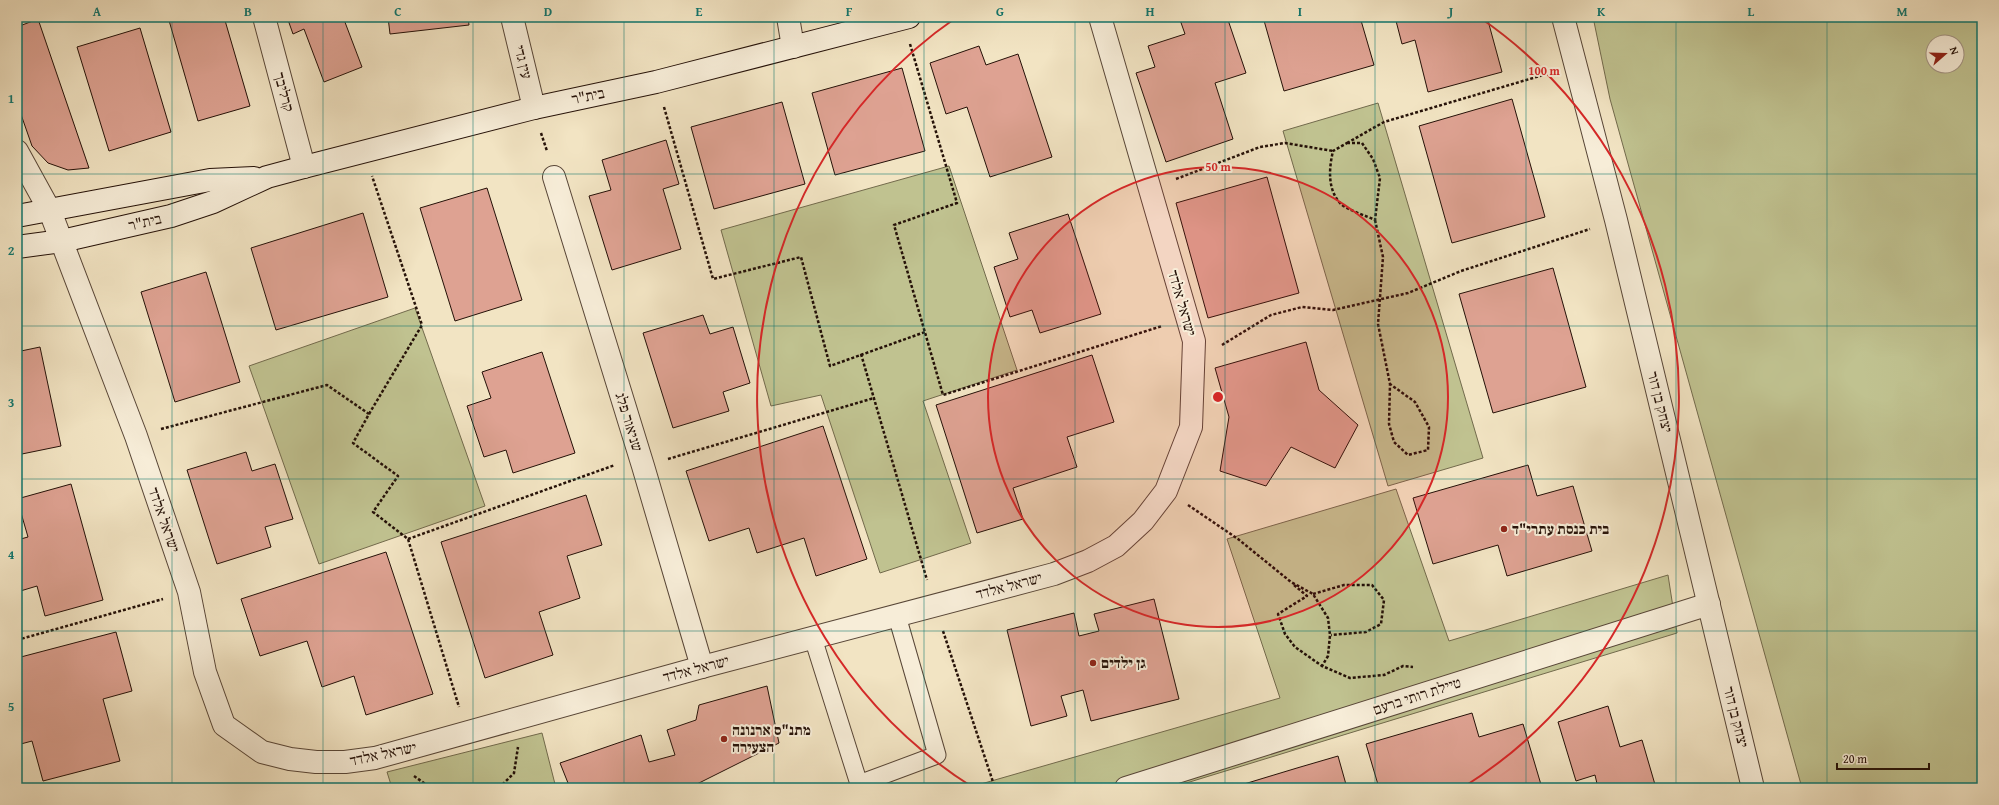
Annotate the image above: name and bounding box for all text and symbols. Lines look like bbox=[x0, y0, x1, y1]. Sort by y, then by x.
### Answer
text: A bbox=[93, 2, 102, 21]
text: B bbox=[244, 2, 252, 21]
text: C bbox=[394, 2, 402, 21]
text: D bbox=[544, 2, 552, 21]
text: E bbox=[696, 2, 703, 21]
text: F bbox=[846, 2, 853, 21]
text: G bbox=[996, 2, 1004, 21]
text: H bbox=[1145, 2, 1155, 21]
text: I bbox=[1298, 2, 1302, 21]
text: J bbox=[1447, 2, 1454, 21]
text: K bbox=[1597, 2, 1606, 21]
text: L bbox=[1748, 2, 1755, 21]
text: M bbox=[1896, 2, 1908, 21]
north arrow bbox=[1925, 34, 1965, 74]
street label: עין גדי bbox=[509, 43, 538, 81]
text: N bbox=[1946, 44, 1963, 57]
text: 100 m bbox=[1528, 62, 1561, 79]
street label: קרליבך bbox=[269, 70, 300, 114]
street label: בית"ר bbox=[569, 82, 606, 109]
text: 1 bbox=[8, 89, 14, 108]
text: 50 m bbox=[1205, 158, 1231, 175]
street label: בית"ר bbox=[126, 208, 164, 236]
text: 2 bbox=[8, 241, 15, 260]
street label: ישראל אלדד bbox=[1163, 267, 1202, 338]
street label: יצחק בן דור bbox=[1643, 369, 1678, 435]
street label: שניאור פלג bbox=[611, 390, 648, 454]
centre of rings bbox=[1211, 390, 1225, 404]
text: 3 bbox=[8, 393, 14, 412]
street label: ישראל אלדד bbox=[144, 484, 185, 555]
place label: בית כנסת עתרי"ד bbox=[1512, 518, 1609, 539]
marker: בית כנסת עתרי"ד bbox=[1499, 524, 1509, 534]
text: 4 bbox=[8, 545, 15, 564]
street label: ישראל אלדד bbox=[973, 567, 1044, 604]
street label: ישראל אלדד bbox=[660, 650, 731, 687]
place label: גן ילדים bbox=[1101, 652, 1146, 673]
marker: גן ילדים bbox=[1088, 658, 1098, 668]
street label: טיילת רותי ברעם bbox=[1370, 671, 1464, 720]
street label: יצחק בן דור bbox=[1719, 684, 1754, 750]
text: 5 bbox=[8, 697, 15, 716]
place label: מתנ"ס ארנונה הצעירה bbox=[732, 719, 811, 757]
marker: מתנ"ס ארנונה הצעירה bbox=[719, 734, 729, 744]
street label: ישראל אלדד bbox=[348, 736, 418, 771]
scale bar bbox=[1837, 745, 1929, 771]
text: 20 m bbox=[1843, 750, 1867, 767]

